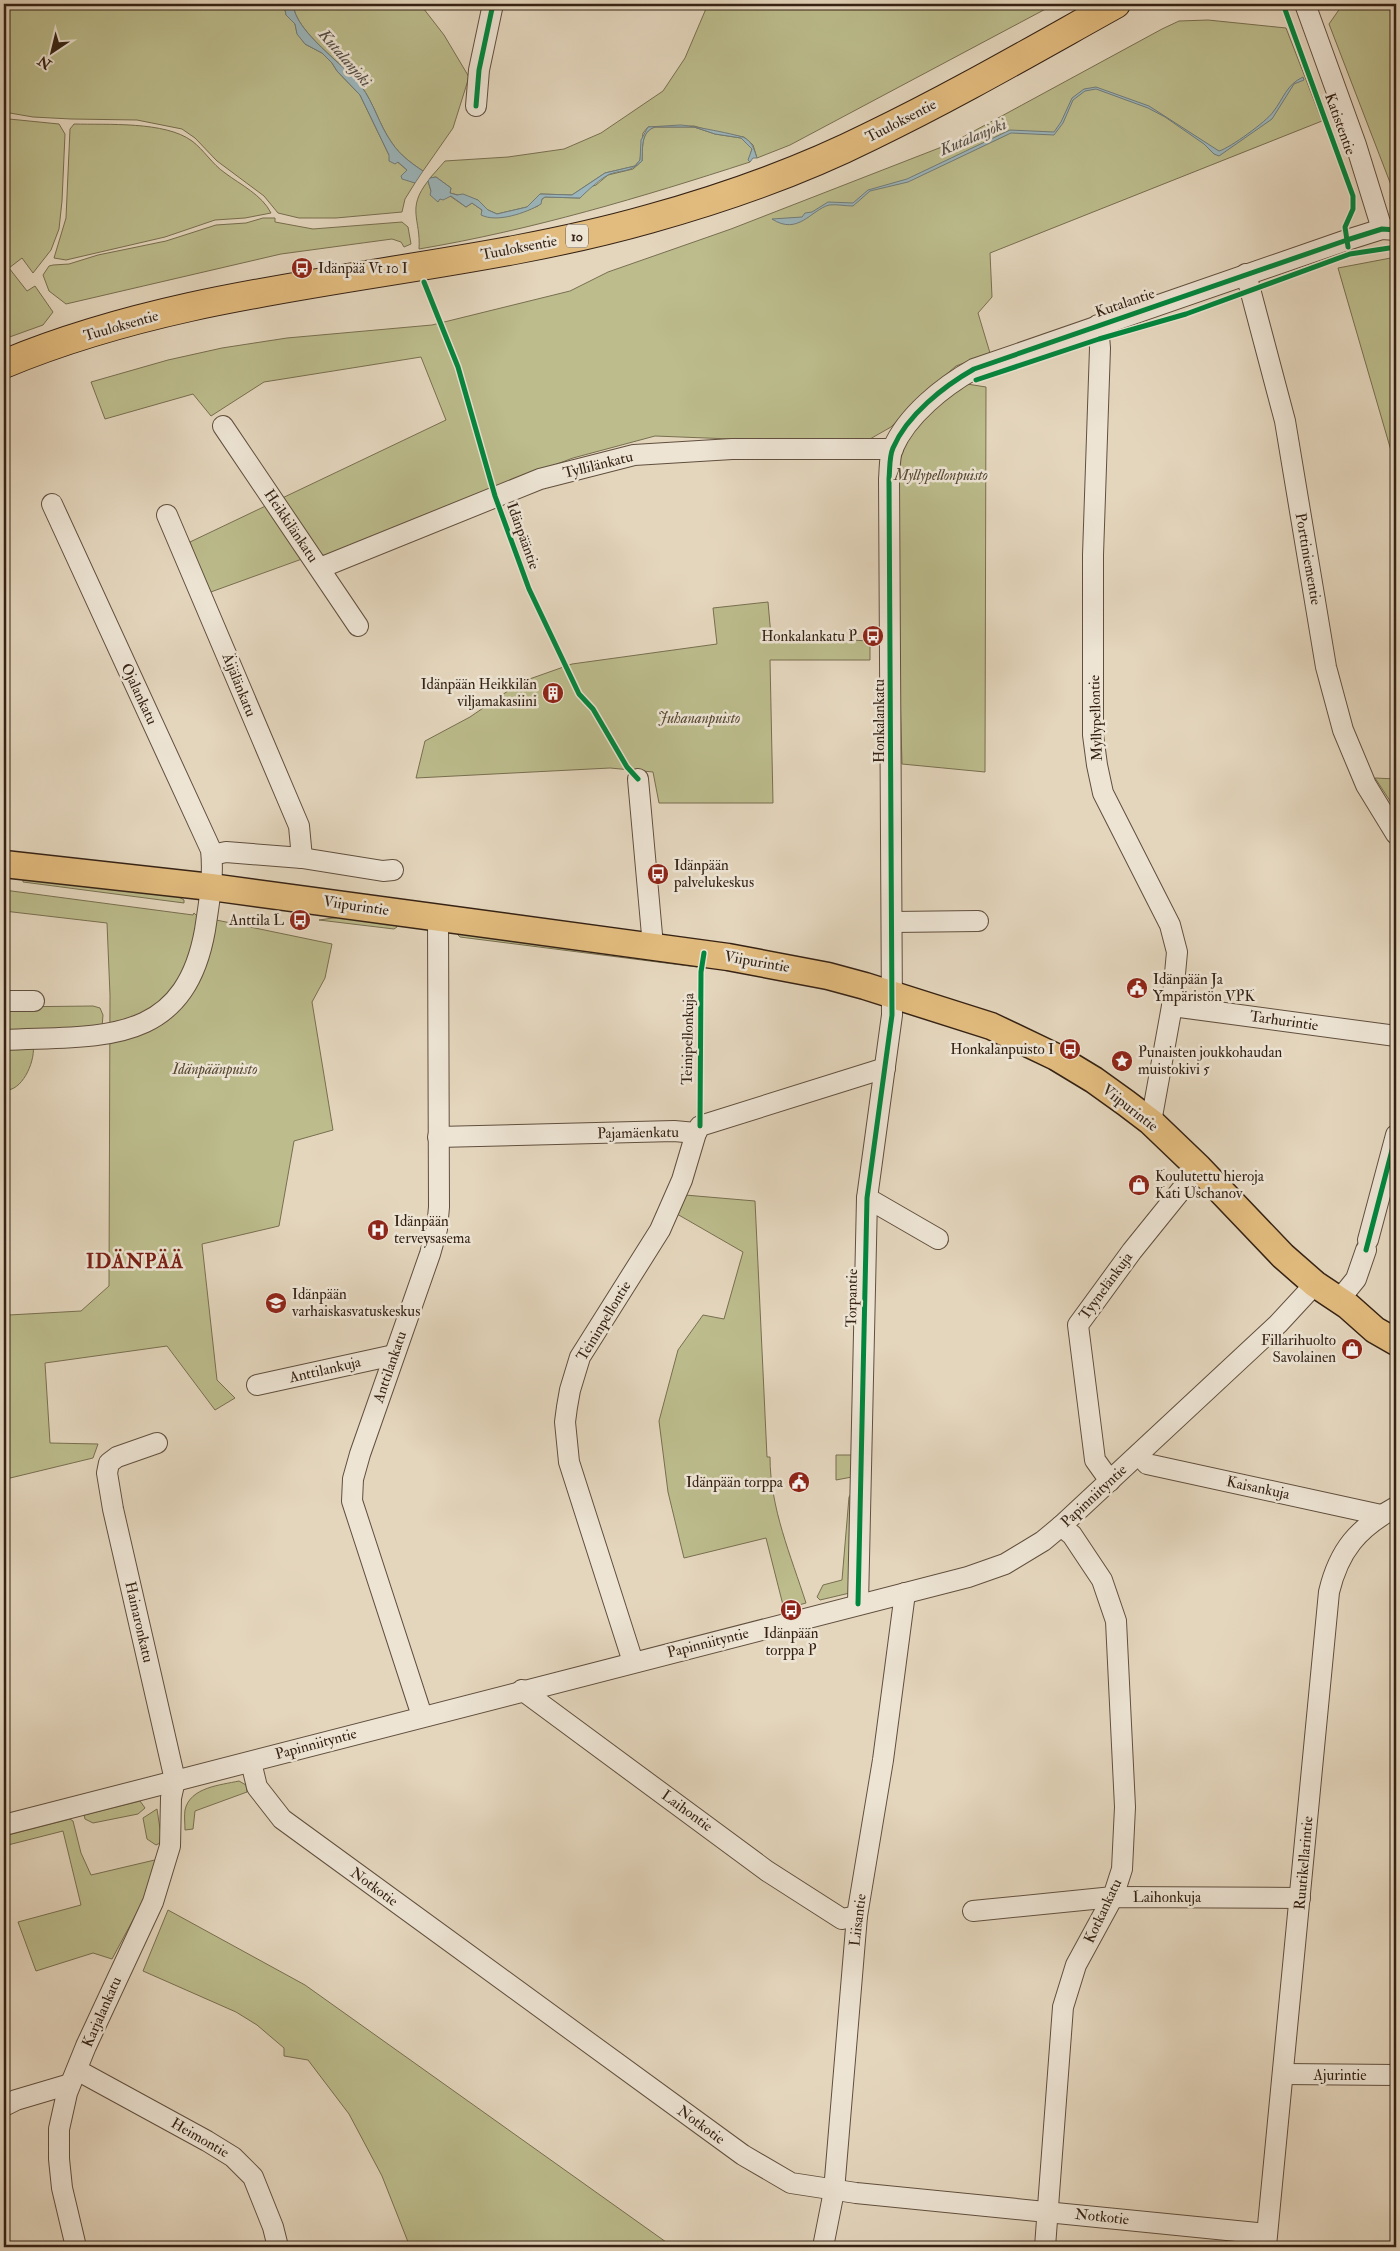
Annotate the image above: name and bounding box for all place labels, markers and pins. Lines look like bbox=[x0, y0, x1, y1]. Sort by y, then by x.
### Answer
bus stop icon: Idänpää Vt 10 I bbox=[290, 256, 314, 280]
place label: Idänpää Vt 10 I bbox=[318, 259, 408, 279]
bus stop icon: Honkalankatu P bbox=[861, 624, 885, 648]
place label: Honkalankatu P bbox=[761, 627, 857, 646]
place label: Idänpään Heikkilän viljamakasiini bbox=[421, 675, 537, 711]
building icon: Idänpään Heikkilän viljamakasiini bbox=[541, 681, 565, 705]
place label: Idänpään palvelukeskus bbox=[673, 856, 754, 893]
bus stop icon: Idänpään palvelukeskus bbox=[646, 862, 670, 886]
bus stop icon: Anttila L bbox=[288, 908, 312, 932]
place label: Anttila L bbox=[228, 911, 284, 930]
place label: Idänpään Ja Ympäristön VPK bbox=[1153, 970, 1255, 1007]
public building icon: Idänpään Ja Ympäristön VPK bbox=[1125, 976, 1149, 1000]
bus stop icon: Honkalanpuisto I bbox=[1058, 1037, 1082, 1061]
place label: Honkalanpuisto I bbox=[950, 1040, 1054, 1060]
place label: Punaisten joukkohaudan muistokivi 5 bbox=[1138, 1043, 1283, 1079]
place icon: Punaisten joukkohaudan muistokivi 5 bbox=[1110, 1049, 1134, 1073]
place label: Koulutettu hieroja Kati Uschanov bbox=[1155, 1167, 1265, 1203]
shop icon: Koulutettu hieroja Kati Uschanov bbox=[1127, 1173, 1151, 1197]
place label: Idänpään terveysasema bbox=[394, 1212, 471, 1248]
hospital icon: Idänpään terveysasema bbox=[366, 1218, 390, 1242]
place label: Idänpään varhaiskasvatuskeskus bbox=[291, 1285, 420, 1321]
school or university icon: Idänpään varhaiskasvatuskeskus bbox=[264, 1291, 288, 1315]
place label: Fillarihuolto Savolainen bbox=[1261, 1331, 1336, 1367]
shop icon: Fillarihuolto Savolainen bbox=[1340, 1337, 1364, 1361]
public building icon: Idänpään torppa bbox=[787, 1470, 811, 1494]
place label: Idänpään torppa bbox=[686, 1473, 784, 1493]
bus stop icon: Idänpään torppa P bbox=[779, 1598, 803, 1622]
place label: Idänpään torppa P bbox=[764, 1624, 819, 1661]

